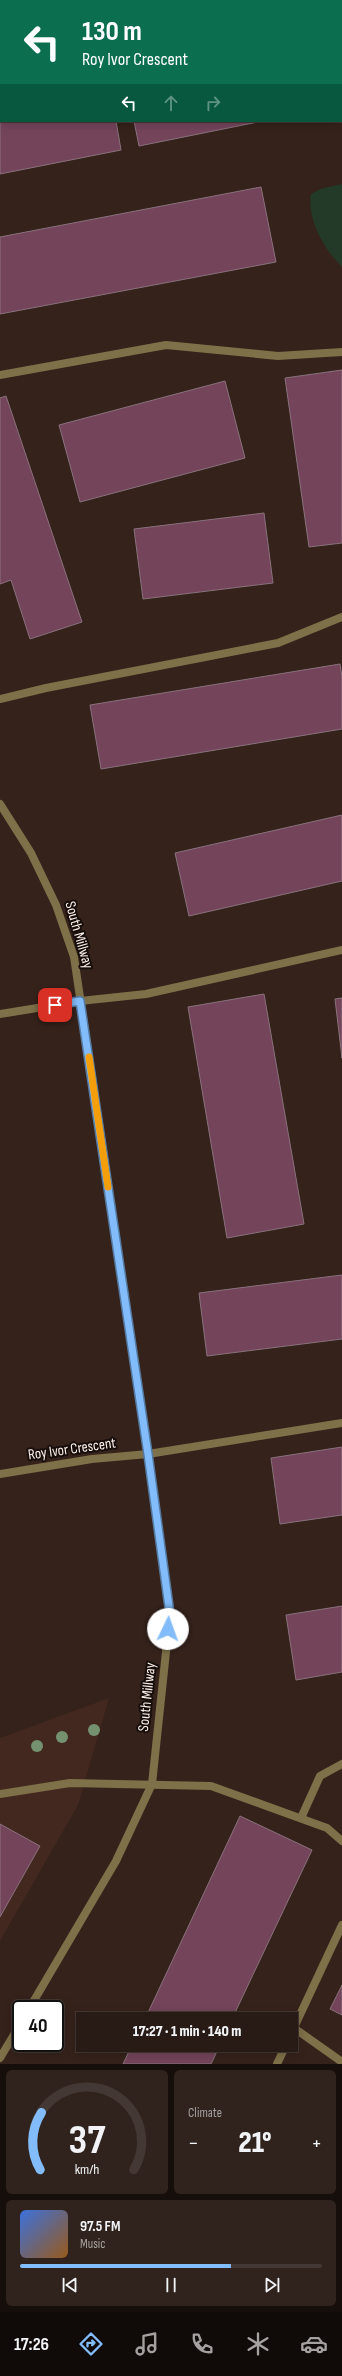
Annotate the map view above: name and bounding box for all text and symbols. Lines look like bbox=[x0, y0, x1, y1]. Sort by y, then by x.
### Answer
text: 130 m bbox=[82, 15, 142, 48]
icon: left bbox=[16, 16, 68, 68]
text: Roy Ivor Crescent bbox=[82, 49, 188, 70]
icon: left bbox=[118, 92, 140, 114]
icon: ahead bbox=[160, 92, 182, 114]
icon: right bbox=[202, 92, 224, 114]
street label: South Millway bbox=[60, 899, 98, 971]
pin bbox=[38, 988, 72, 1022]
icon: arrive bbox=[44, 994, 66, 1016]
street label: Roy Ivor Crescent bbox=[27, 1433, 118, 1465]
position arrow bbox=[147, 1608, 189, 1650]
street label: South Millway bbox=[134, 1661, 160, 1732]
speed limit sign: 40 bbox=[12, 2000, 64, 2052]
text: 17:27 · 1 min · 140 m bbox=[133, 2022, 241, 2041]
text: Climate bbox=[188, 2105, 222, 2121]
text: 37 bbox=[69, 2116, 106, 2165]
text: 21° bbox=[238, 2125, 272, 2161]
text: − bbox=[188, 2130, 199, 2157]
text: + bbox=[311, 2130, 322, 2157]
text: km/h bbox=[75, 2161, 99, 2178]
text: 97.5 FM bbox=[80, 2217, 120, 2236]
text: Music bbox=[80, 2236, 105, 2252]
icon: previous bbox=[59, 2274, 81, 2296]
icon: pause bbox=[160, 2274, 182, 2296]
icon: next bbox=[261, 2274, 283, 2296]
icon: directions bbox=[77, 2330, 105, 2358]
icon: music bbox=[133, 2330, 161, 2358]
icon: phone bbox=[188, 2330, 216, 2358]
icon: climate bbox=[244, 2330, 272, 2358]
icon: car bbox=[300, 2330, 328, 2358]
text: 17:26 bbox=[14, 2334, 49, 2355]

